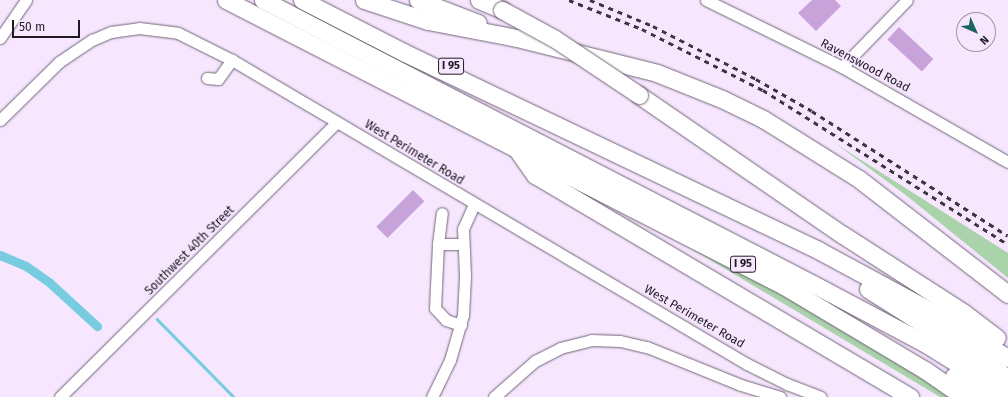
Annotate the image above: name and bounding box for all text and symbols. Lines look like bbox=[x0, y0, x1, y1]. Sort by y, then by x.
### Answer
scale bar bbox=[14, 12, 82, 38]
north arrow bbox=[956, 12, 996, 52]
text: 50 m bbox=[19, 20, 45, 34]
text: N bbox=[977, 33, 991, 47]
street label: Ravenswood Road bbox=[818, 36, 912, 96]
road number: I 95 bbox=[438, 57, 464, 75]
street label: West Perimeter Road bbox=[362, 118, 466, 188]
street label: Southwest 40th Street bbox=[142, 203, 238, 299]
road number: I 95 bbox=[730, 255, 756, 273]
street label: West Perimeter Road bbox=[641, 282, 747, 352]

